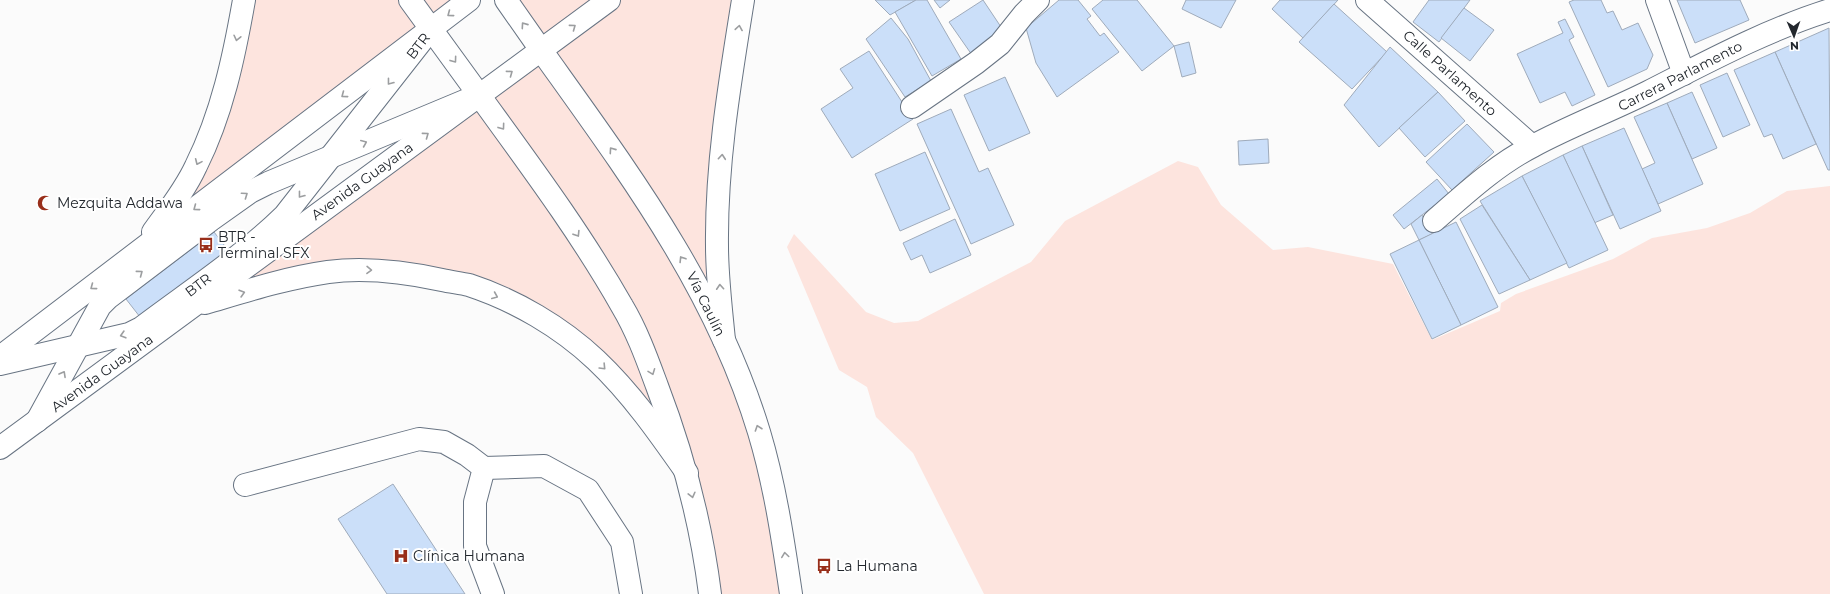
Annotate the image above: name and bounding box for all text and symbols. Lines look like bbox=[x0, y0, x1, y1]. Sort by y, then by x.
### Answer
one-way arrow bbox=[447, 10, 454, 17]
north arrow bbox=[1774, 16, 1814, 56]
one-way arrow bbox=[521, 22, 528, 29]
one-way arrow bbox=[568, 25, 575, 32]
one-way arrow bbox=[734, 25, 743, 32]
street label: Calle Parlamento bbox=[1399, 26, 1501, 120]
street label: BTR bbox=[402, 29, 434, 63]
one-way arrow bbox=[233, 34, 242, 41]
street label: Carrera Parlamento bbox=[1615, 37, 1745, 115]
text: N bbox=[1790, 39, 1799, 53]
one-way arrow bbox=[449, 56, 456, 63]
one-way arrow bbox=[506, 71, 513, 78]
one-way arrow bbox=[387, 77, 394, 84]
one-way arrow bbox=[342, 90, 349, 97]
one-way arrow bbox=[497, 123, 505, 130]
one-way arrow bbox=[422, 132, 429, 139]
street label: Avenida Guayana bbox=[307, 138, 417, 224]
one-way arrow bbox=[360, 140, 367, 148]
one-way arrow bbox=[610, 147, 617, 154]
one-way arrow bbox=[717, 154, 726, 160]
one-way arrow bbox=[195, 158, 203, 165]
one-way arrow bbox=[298, 190, 305, 197]
one-way arrow bbox=[241, 193, 248, 200]
mosque icon: Mezquita Addawa bbox=[36, 194, 54, 212]
place label: Mezquita Addawa bbox=[57, 194, 183, 212]
one-way arrow bbox=[194, 203, 201, 210]
place label: BTR - Terminal SFX bbox=[218, 228, 309, 262]
one-way arrow bbox=[572, 229, 579, 236]
bus stop icon: BTR - Terminal SFX bbox=[197, 236, 215, 254]
one-way arrow bbox=[680, 256, 687, 263]
one-way arrow bbox=[366, 266, 372, 274]
street label: BTR bbox=[181, 269, 215, 301]
street label: Vía Caulín bbox=[683, 269, 729, 339]
one-way arrow bbox=[136, 271, 143, 278]
one-way arrow bbox=[90, 282, 97, 289]
one-way arrow bbox=[715, 284, 724, 290]
one-way arrow bbox=[238, 289, 245, 298]
one-way arrow bbox=[492, 292, 499, 300]
street label: Avenida Guayana bbox=[47, 330, 157, 416]
one-way arrow bbox=[120, 330, 127, 339]
one-way arrow bbox=[598, 362, 606, 370]
one-way arrow bbox=[647, 368, 656, 375]
one-way arrow bbox=[58, 371, 66, 379]
one-way arrow bbox=[754, 425, 762, 432]
one-way arrow bbox=[688, 492, 696, 499]
hospital icon: Clínica Humana bbox=[392, 547, 410, 565]
place label: Clínica Humana bbox=[413, 547, 525, 565]
one-way arrow bbox=[781, 552, 790, 558]
bus stop icon: La Humana bbox=[815, 557, 833, 575]
place label: La Humana bbox=[836, 557, 918, 575]

